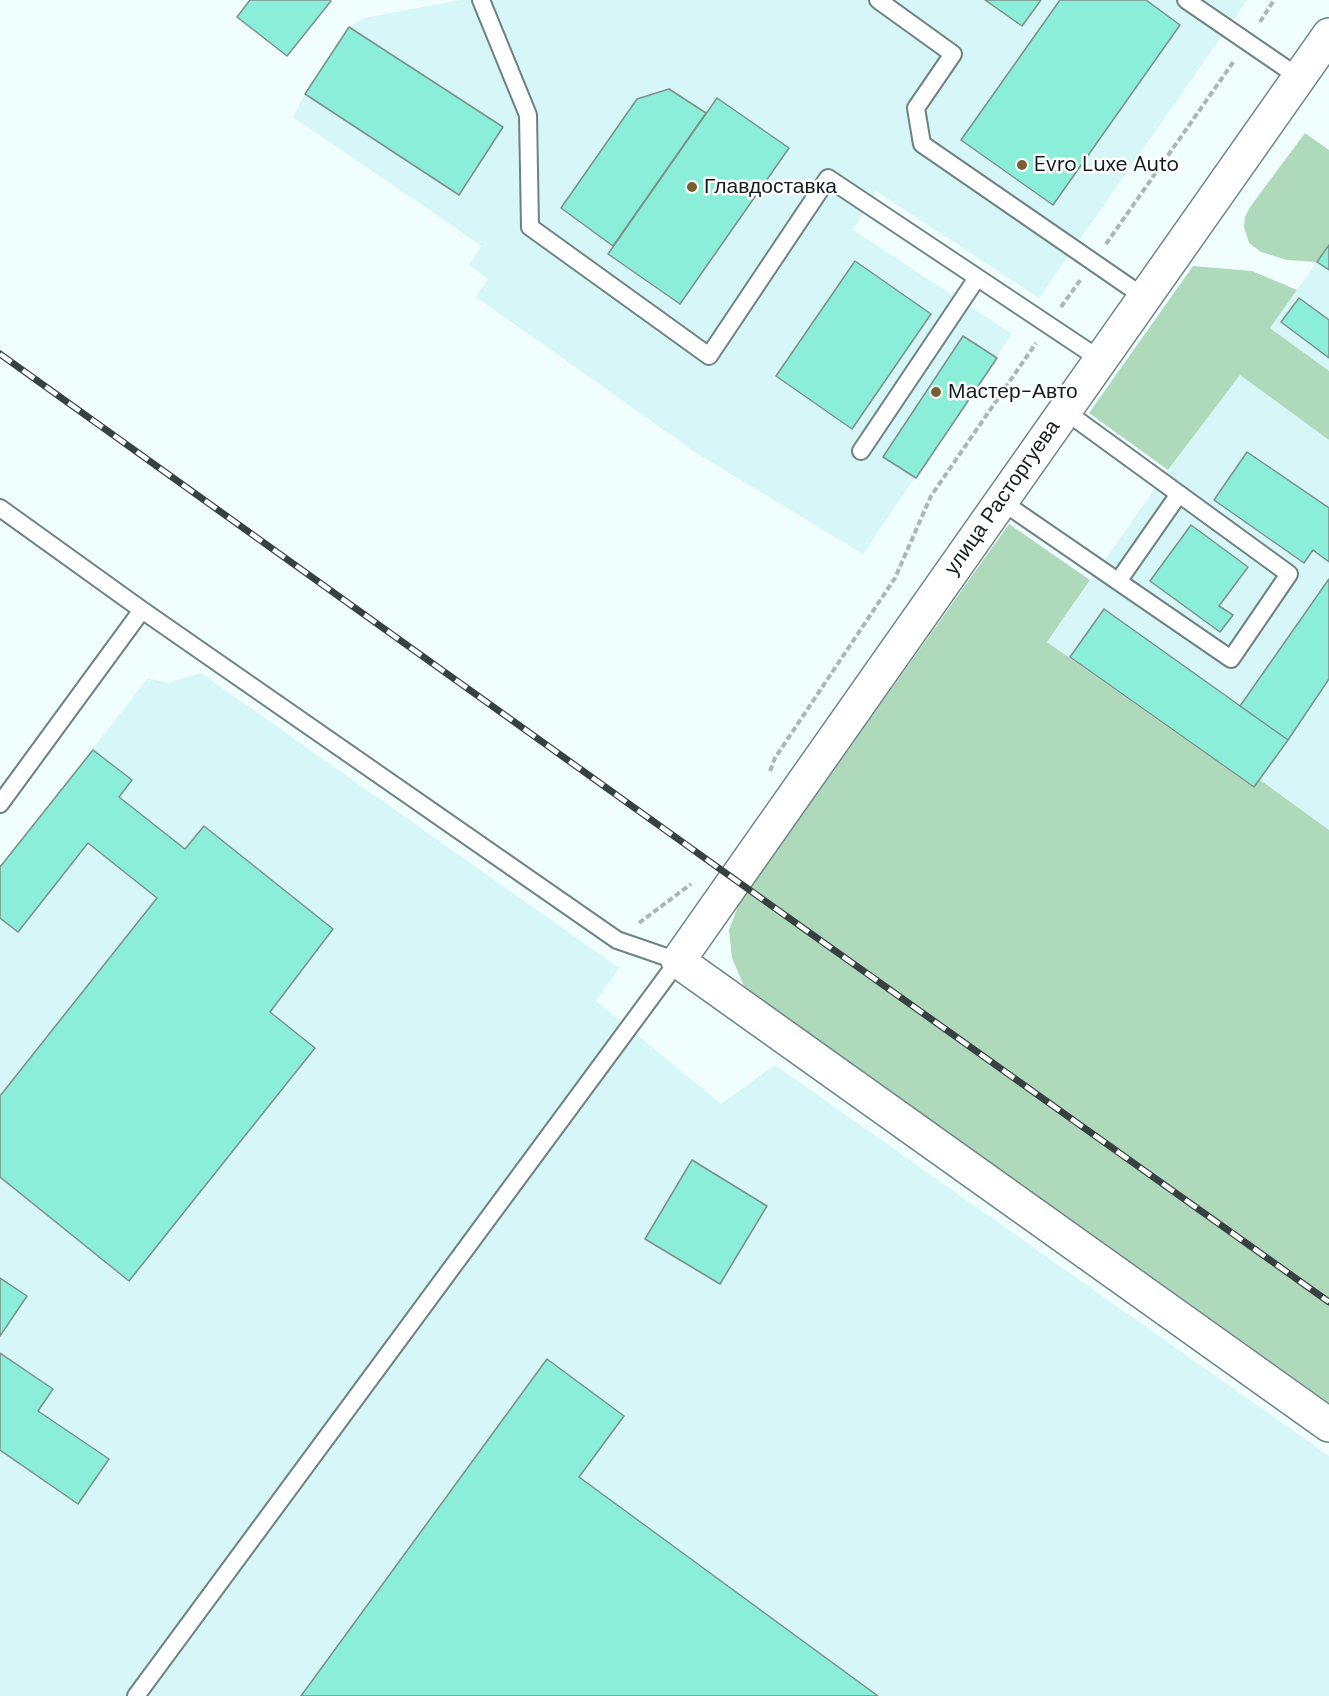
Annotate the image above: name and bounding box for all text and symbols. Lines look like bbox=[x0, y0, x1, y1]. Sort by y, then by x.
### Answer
place label: Evro Luxe Auto bbox=[1034, 152, 1179, 178]
marker: Evro Luxe Auto bbox=[1015, 158, 1029, 172]
place label: Главдоставка bbox=[704, 174, 837, 200]
marker: Главдоставка bbox=[685, 180, 699, 194]
place label: Мастер-Авто bbox=[948, 379, 1078, 405]
marker: Мастер-Авто bbox=[929, 385, 943, 399]
street label: улица Расторгуева bbox=[940, 416, 1066, 580]

